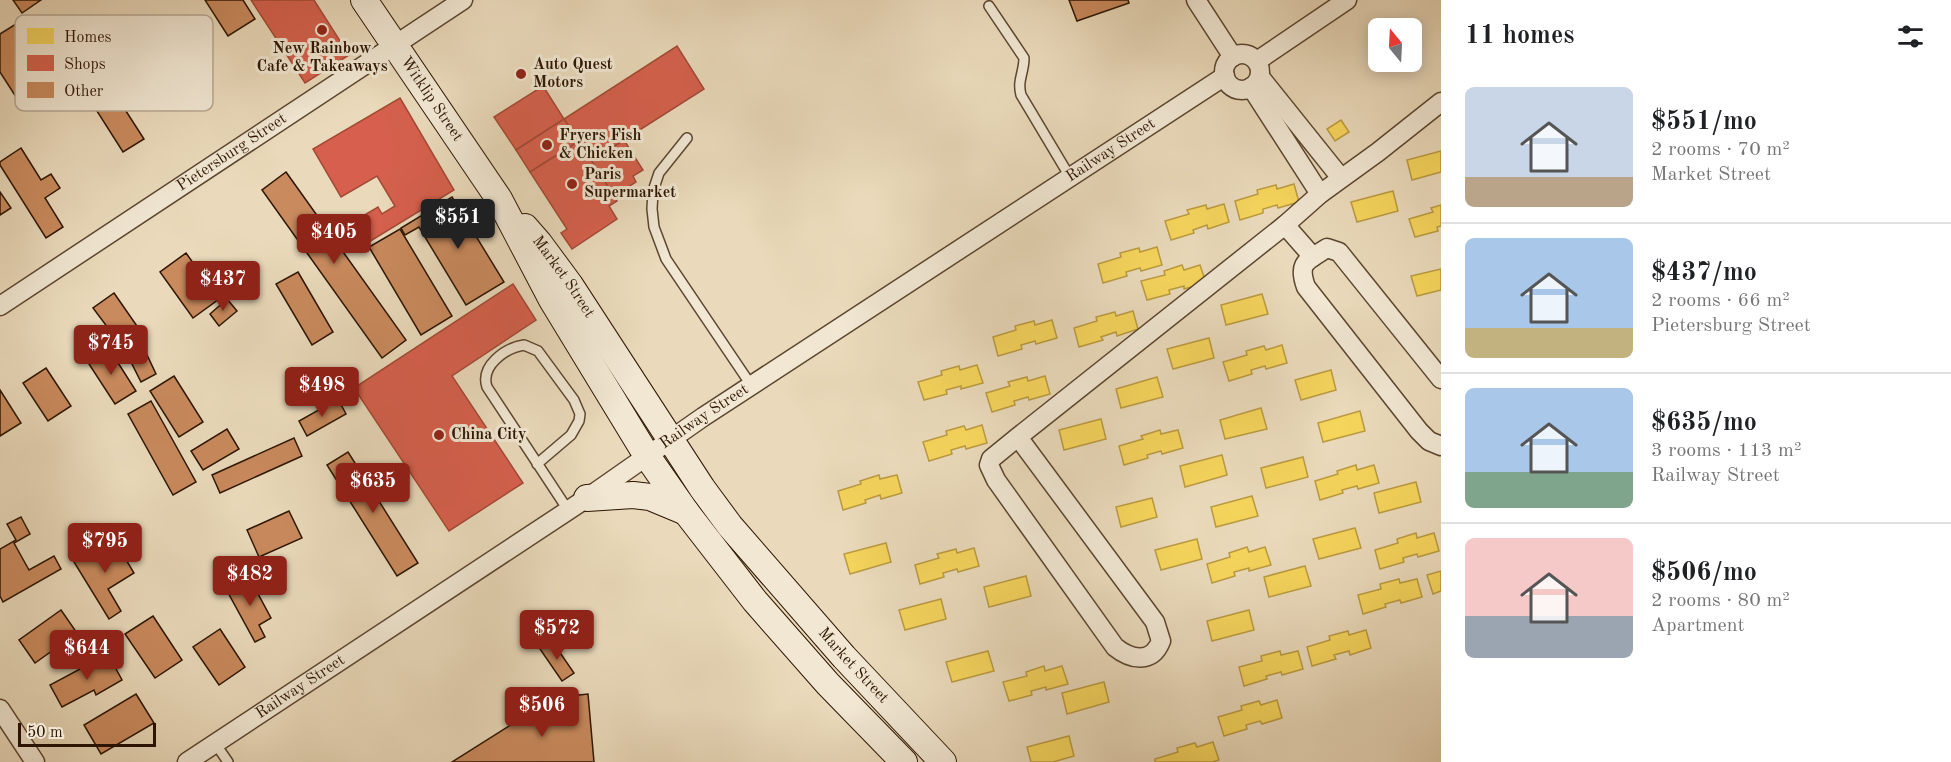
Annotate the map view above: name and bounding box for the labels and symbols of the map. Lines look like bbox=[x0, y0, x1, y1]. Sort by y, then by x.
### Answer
legend bbox=[15, 15, 213, 111]
north arrow bbox=[1368, 18, 1422, 72]
marker: New Rainbow Cafe & Takeaways bbox=[315, 23, 329, 37]
text: Homes bbox=[64, 30, 112, 46]
place label: New Rainbow Cafe & Takeaways bbox=[256, 41, 388, 75]
street label: Witklip Street bbox=[397, 54, 466, 145]
text: Shops bbox=[64, 57, 106, 73]
place label: Auto Quest Motors bbox=[533, 57, 613, 91]
marker: Auto Quest Motors bbox=[514, 67, 528, 81]
text: Other bbox=[64, 84, 104, 100]
street label: Pietersburg Street bbox=[174, 111, 290, 195]
street label: Railway Street bbox=[1063, 115, 1159, 185]
place label: Fryers Fish & Chicken bbox=[559, 128, 641, 162]
marker: Fryers Fish & Chicken bbox=[540, 138, 554, 152]
place label: Paris Supermarket bbox=[584, 167, 676, 201]
marker: Paris Supermarket bbox=[565, 177, 579, 191]
pin: $551 bbox=[422, 199, 494, 250]
pin: $405 bbox=[298, 214, 370, 265]
street label: Market Street bbox=[529, 233, 597, 321]
pin: $437 bbox=[187, 261, 259, 312]
pin: $745 bbox=[75, 325, 147, 376]
pin: $498 bbox=[286, 367, 358, 418]
street label: Railway Street bbox=[657, 381, 752, 452]
place label: China City bbox=[451, 427, 526, 443]
marker: China City bbox=[432, 428, 446, 442]
pin: $635 bbox=[337, 463, 409, 514]
pin: $795 bbox=[69, 523, 141, 574]
pin: $482 bbox=[214, 556, 286, 607]
pin: $572 bbox=[521, 610, 593, 661]
street label: Market Street bbox=[815, 625, 892, 707]
pin: $644 bbox=[51, 630, 123, 681]
street label: Railway Street bbox=[253, 652, 348, 722]
pin: $506 bbox=[506, 687, 578, 738]
scale bar bbox=[18, 720, 156, 748]

